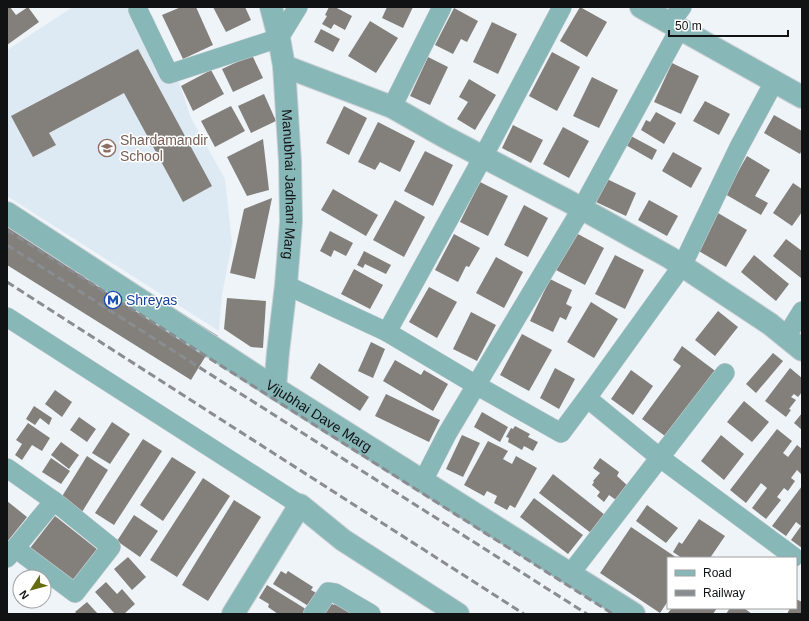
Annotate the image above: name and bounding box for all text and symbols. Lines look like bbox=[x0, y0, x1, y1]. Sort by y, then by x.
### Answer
scale bar bbox=[669, 12, 788, 38]
text: 50 m bbox=[675, 19, 702, 33]
street label: Manubhai Jadhani Marg bbox=[279, 109, 299, 260]
place label: Shardamandir School bbox=[120, 132, 208, 164]
school or university icon: Shardamandir School bbox=[97, 138, 117, 158]
metro station icon: Shreyas bbox=[103, 290, 123, 310]
place label: Shreyas bbox=[126, 292, 177, 308]
street label: Vijubhai Dave Marg bbox=[263, 376, 375, 455]
legend bbox=[667, 557, 797, 609]
text: Road bbox=[703, 566, 732, 580]
north arrow bbox=[12, 569, 52, 609]
text: Railway bbox=[703, 586, 745, 600]
text: N bbox=[17, 588, 31, 602]

